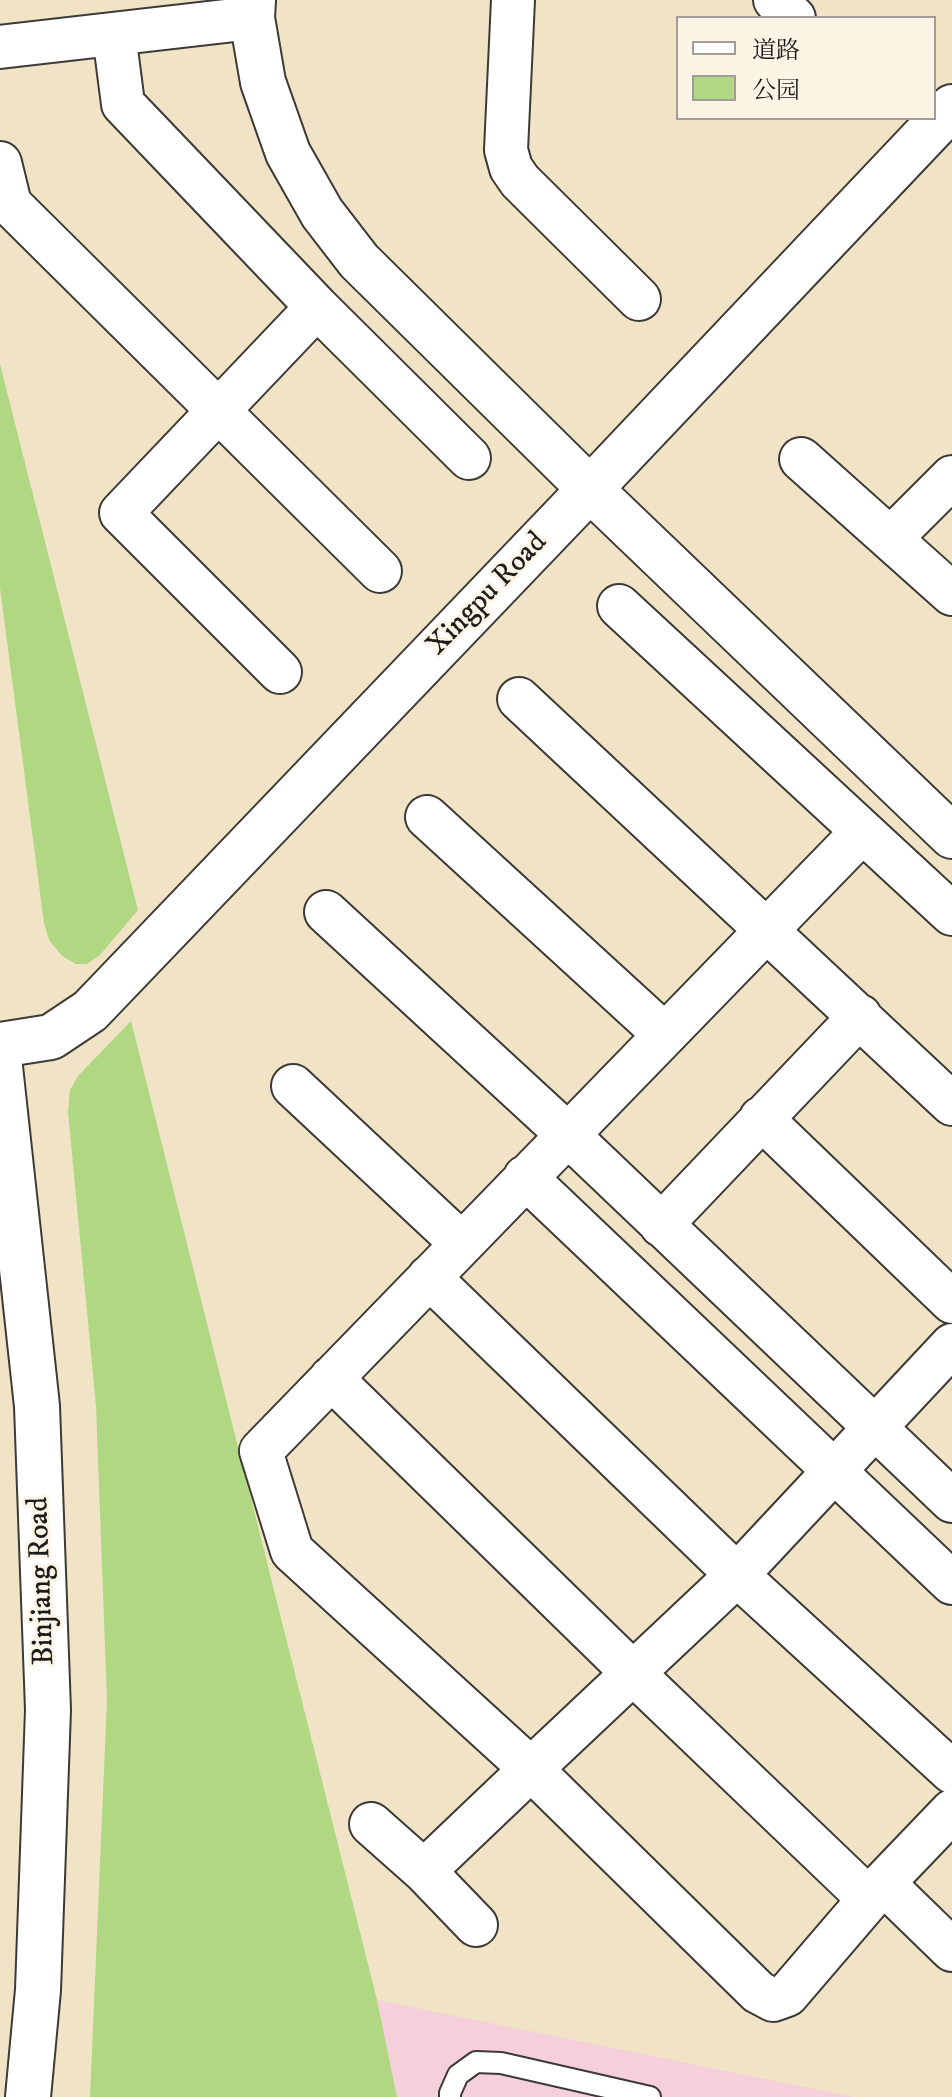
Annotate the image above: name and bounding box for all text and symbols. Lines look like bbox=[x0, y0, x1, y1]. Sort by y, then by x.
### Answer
legend bbox=[676, 16, 936, 120]
text: 道路 bbox=[752, 36, 800, 66]
text: 公园 bbox=[752, 76, 800, 106]
street label: Xingpu Road bbox=[420, 526, 556, 664]
street label: Binjiang Road bbox=[22, 1496, 64, 1666]

